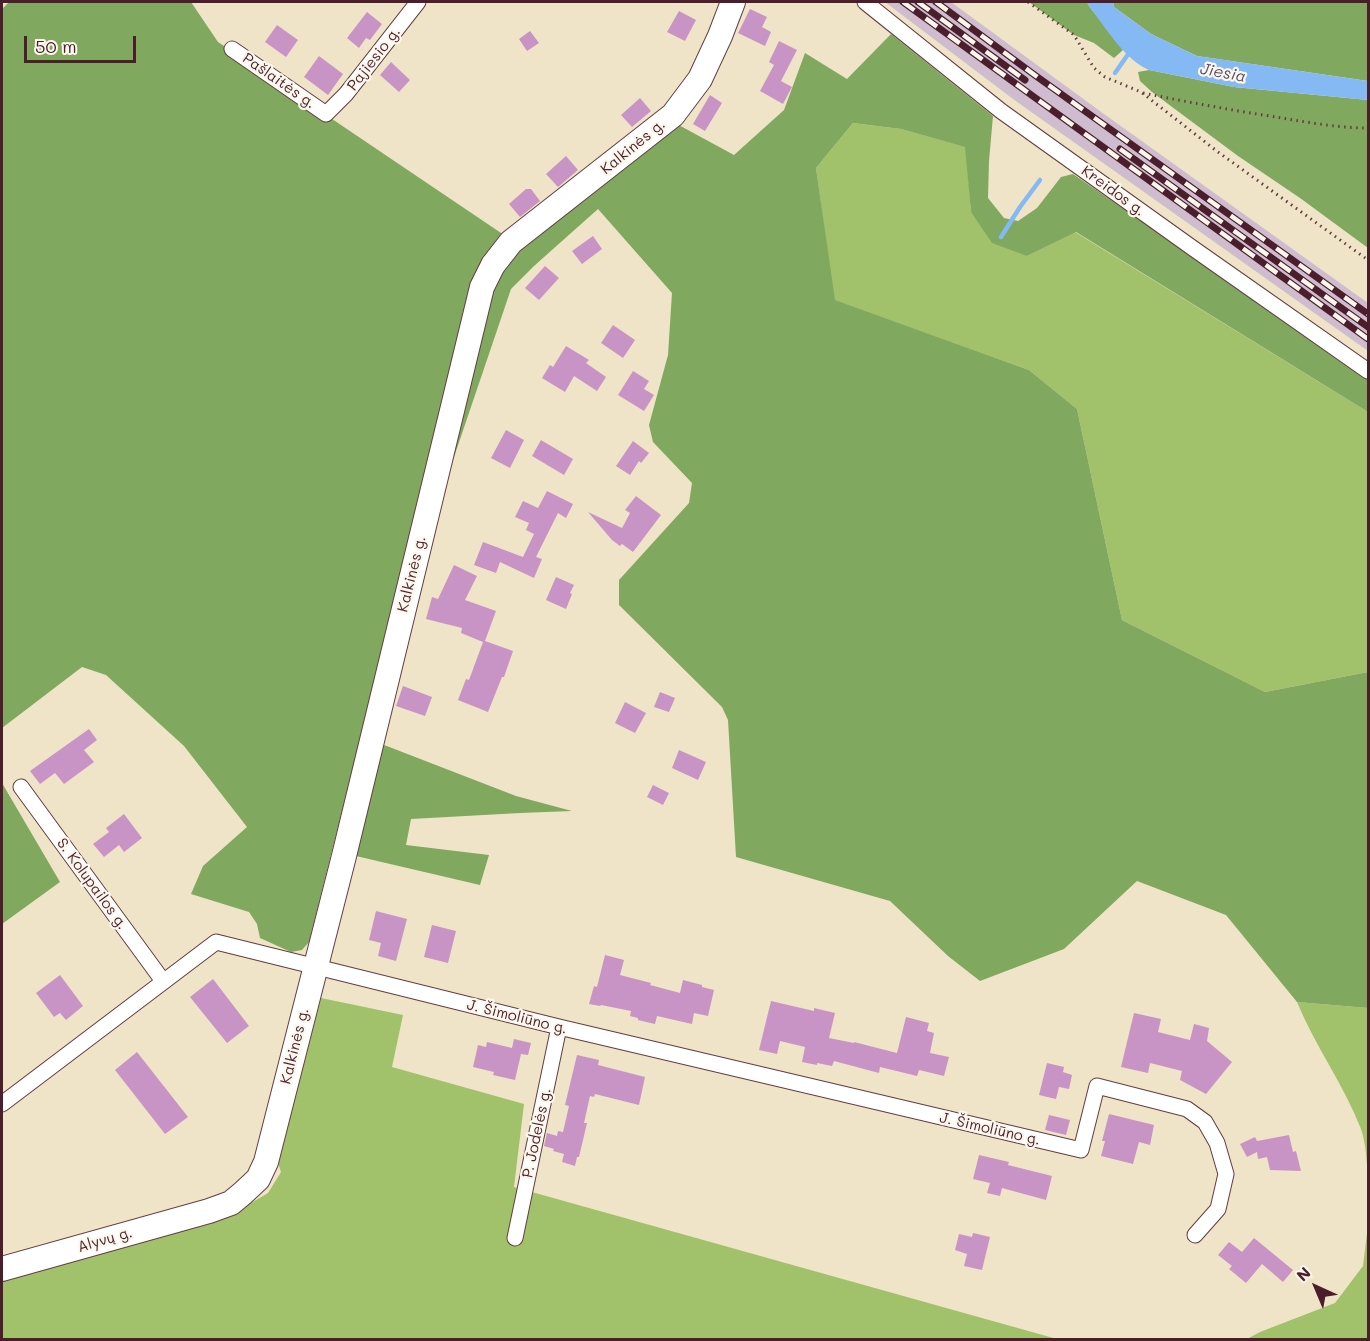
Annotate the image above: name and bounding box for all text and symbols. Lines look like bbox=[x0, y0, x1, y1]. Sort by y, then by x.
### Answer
street label: Pajiesio g. bbox=[343, 23, 405, 95]
scale bar bbox=[27, 24, 140, 62]
text: 50 m bbox=[35, 34, 77, 58]
street label: Pašlaitės g. bbox=[239, 49, 319, 113]
water label: Jiesia bbox=[1199, 60, 1247, 86]
street label: Kalkinės g. bbox=[597, 115, 669, 179]
street label: Kreidos g. bbox=[1078, 162, 1148, 220]
street label: Kalkinės g. bbox=[394, 534, 430, 614]
street label: S. Kolupailos g. bbox=[53, 835, 131, 933]
street label: J. Šimoliūno g. bbox=[465, 996, 569, 1038]
street label: Kalkinės g. bbox=[277, 1006, 313, 1086]
street label: P. Jodelės g. bbox=[519, 1086, 555, 1180]
street label: J. Šimoliūno g. bbox=[938, 1109, 1042, 1149]
street label: Alyvų g. bbox=[76, 1224, 134, 1256]
north arrow bbox=[1286, 1257, 1346, 1317]
text: N bbox=[1291, 1262, 1315, 1285]

